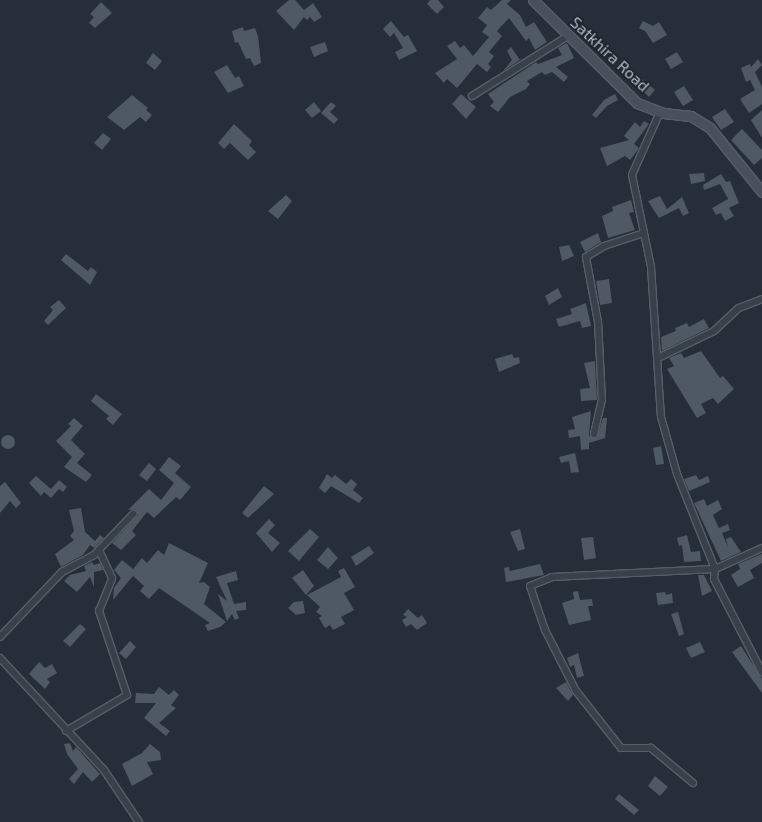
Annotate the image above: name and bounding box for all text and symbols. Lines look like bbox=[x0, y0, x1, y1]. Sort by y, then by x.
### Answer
street label: Satkhira Road bbox=[567, 13, 653, 95]

